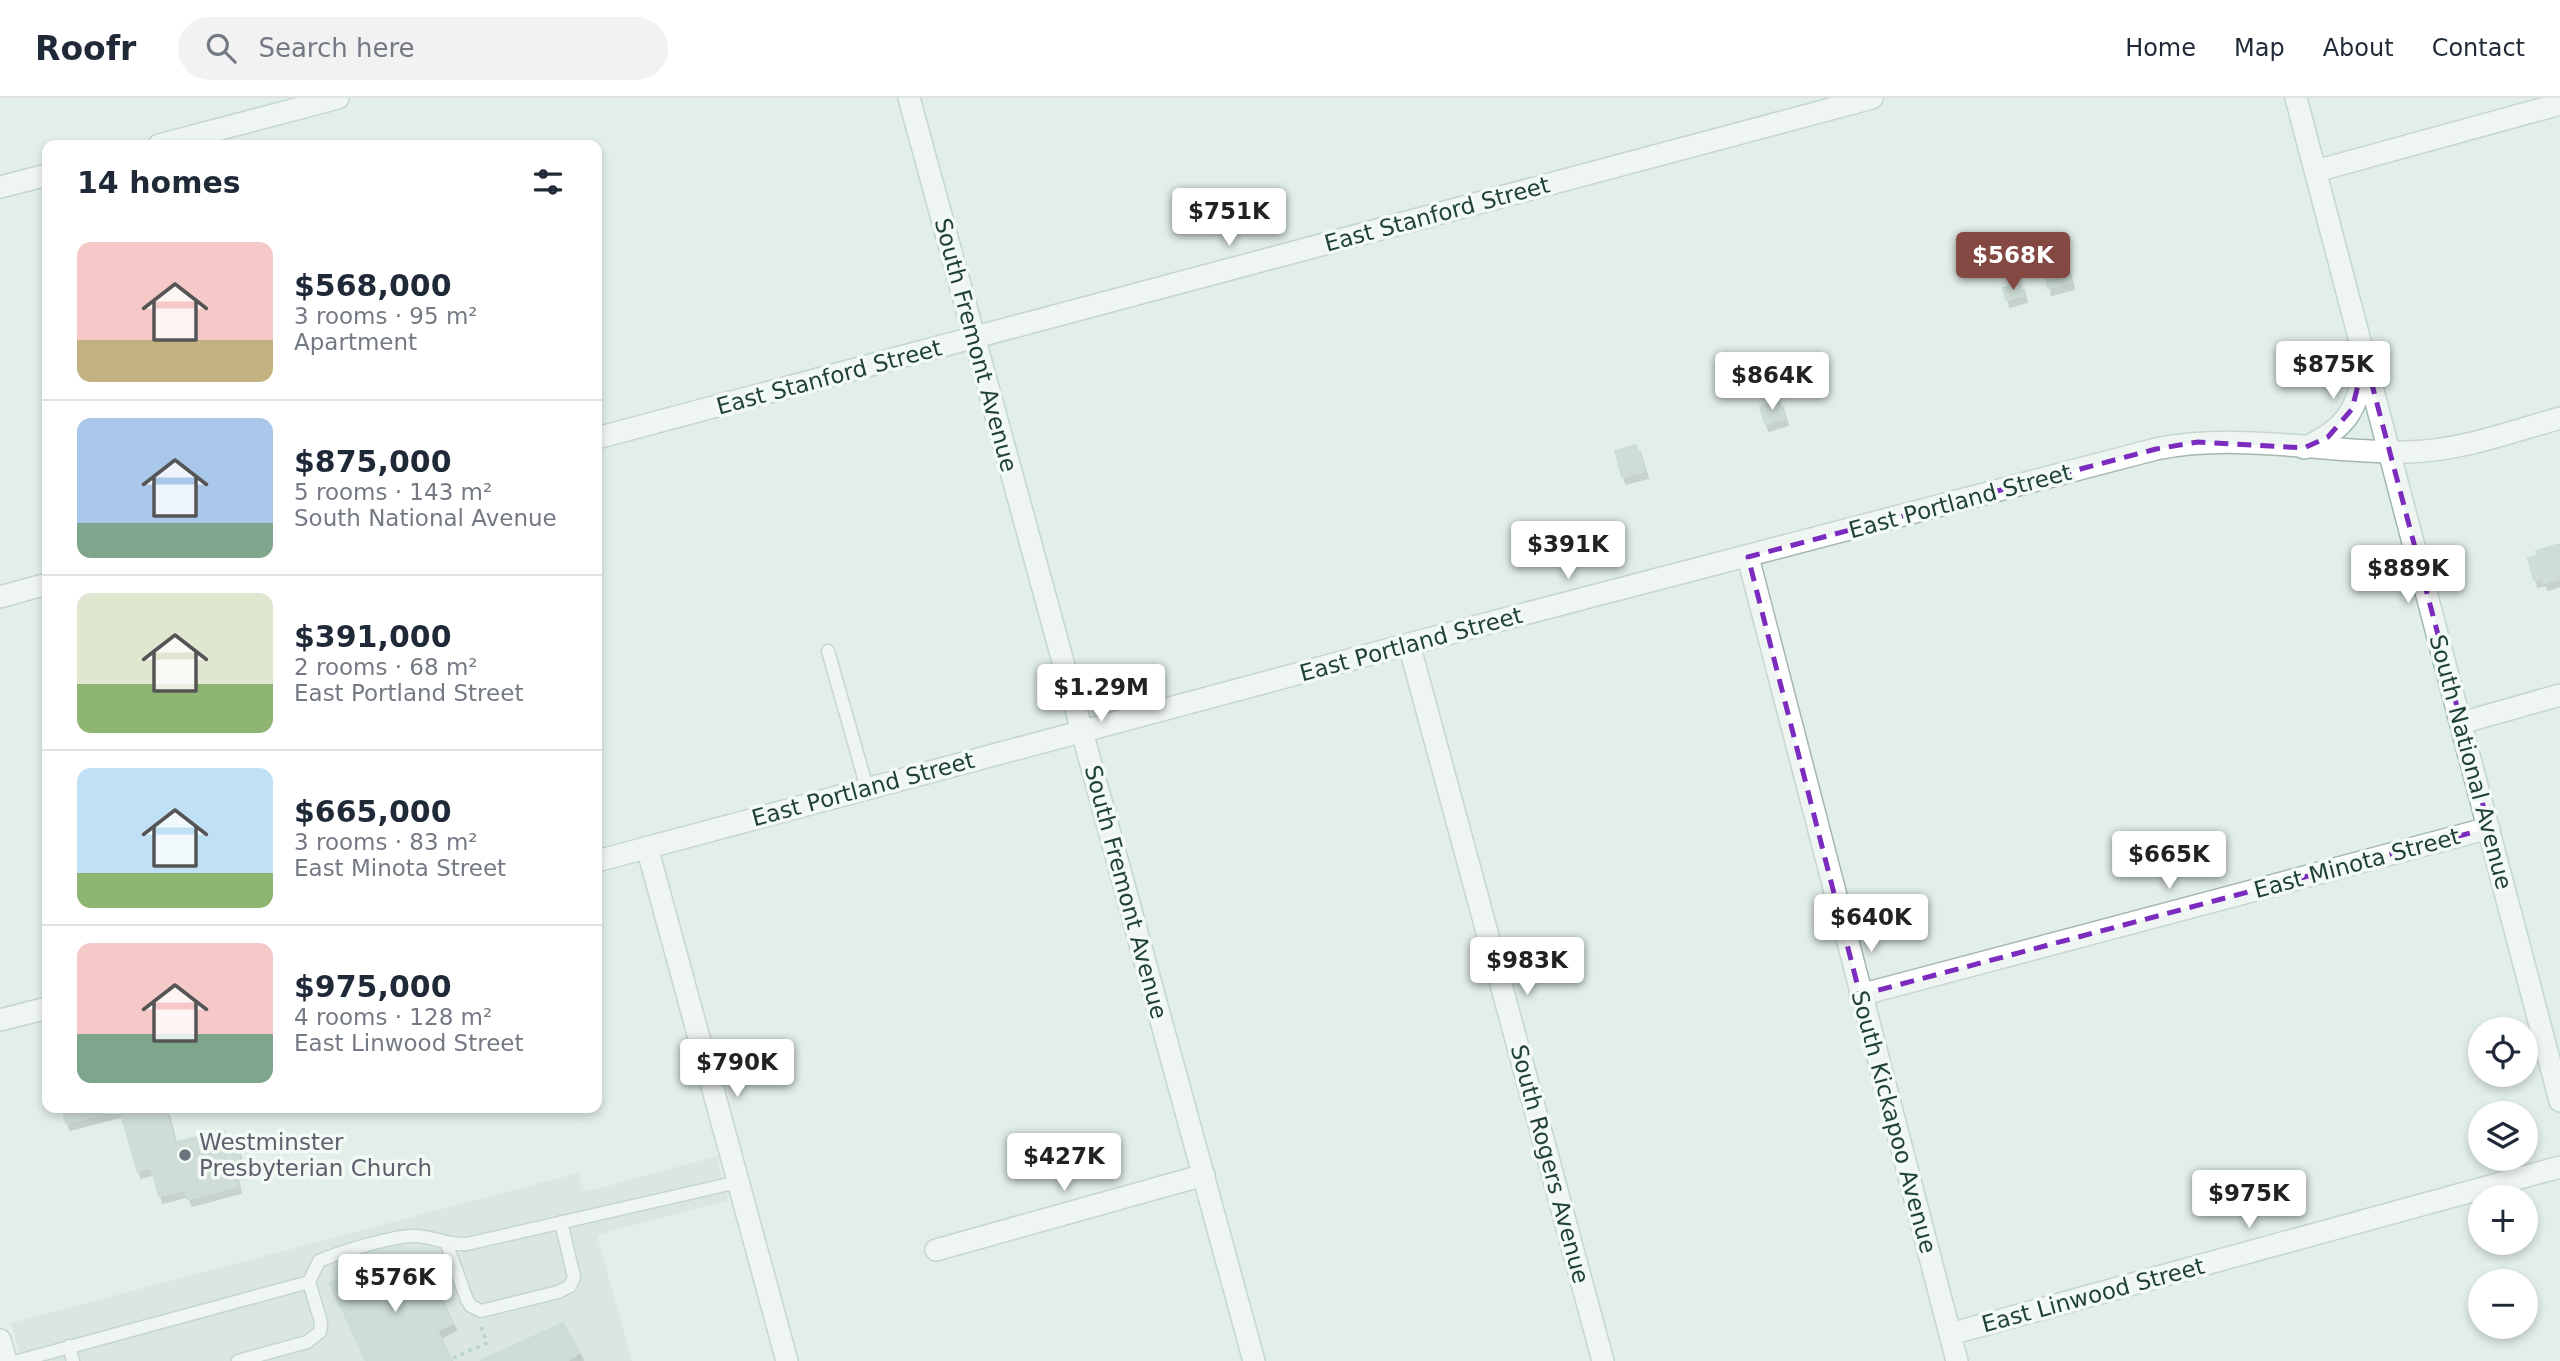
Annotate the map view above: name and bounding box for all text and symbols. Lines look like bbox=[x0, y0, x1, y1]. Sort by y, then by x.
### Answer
search box bbox=[178, 17, 668, 80]
text: Roofr bbox=[35, 29, 136, 68]
icon: search bbox=[202, 29, 240, 67]
text: Search here bbox=[258, 33, 415, 63]
text: Home bbox=[2125, 34, 2196, 62]
text: Map bbox=[2234, 34, 2285, 62]
text: About bbox=[2323, 34, 2394, 62]
text: Contact bbox=[2432, 34, 2525, 62]
icon: filters bbox=[529, 163, 567, 201]
text: 14 homes bbox=[77, 165, 241, 200]
street label: East Stanford Street bbox=[1321, 171, 1553, 257]
pin: $751K bbox=[1180, 188, 1278, 248]
text: $751K bbox=[1188, 198, 1270, 224]
street label: South Fremont Avenue bbox=[930, 215, 1022, 475]
pin: $568K bbox=[1964, 232, 2062, 292]
text: $568K bbox=[1972, 242, 2054, 268]
text: $568,000 bbox=[294, 268, 452, 303]
icon: home bbox=[133, 270, 217, 354]
text: 3 rooms · 95 m² bbox=[294, 303, 478, 329]
text: Apartment bbox=[294, 329, 417, 355]
street label: East Stanford Street bbox=[713, 334, 945, 420]
pin: $875K bbox=[2284, 342, 2382, 401]
text: $875K bbox=[2292, 351, 2374, 377]
pin: $864K bbox=[1723, 352, 1821, 412]
text: $864K bbox=[1731, 362, 1813, 388]
text: $875,000 bbox=[294, 444, 452, 479]
icon: home bbox=[133, 446, 217, 530]
street label: East Portland Street bbox=[1846, 459, 2074, 543]
text: 5 rooms · 143 m² bbox=[294, 479, 492, 505]
text: South National Avenue bbox=[294, 505, 557, 531]
pin: $391K bbox=[1519, 522, 1617, 581]
text: $391K bbox=[1527, 531, 1609, 557]
pin: $889K bbox=[2359, 546, 2457, 605]
text: $889K bbox=[2367, 555, 2449, 581]
street label: East Portland Street bbox=[1297, 602, 1525, 686]
text: $391,000 bbox=[294, 619, 452, 654]
icon: home bbox=[133, 621, 217, 705]
street label: South National Avenue bbox=[2424, 632, 2518, 892]
text: 2 rooms · 68 m² bbox=[294, 654, 478, 680]
pin: $1.29M bbox=[1044, 664, 1158, 724]
text: $1.29M bbox=[1053, 674, 1149, 700]
text: East Portland Street bbox=[294, 680, 523, 706]
street label: East Portland Street bbox=[749, 747, 977, 831]
street label: South Fremont Avenue bbox=[1080, 762, 1172, 1022]
text: $665,000 bbox=[294, 794, 452, 829]
icon: home bbox=[133, 796, 217, 880]
street label: East Minota Street bbox=[2251, 823, 2463, 903]
text: 3 rooms · 83 m² bbox=[294, 829, 478, 855]
pin: $665K bbox=[2120, 832, 2218, 891]
text: $665K bbox=[2128, 841, 2210, 867]
text: East Minota Street bbox=[294, 855, 506, 881]
pin: $640K bbox=[1822, 894, 1920, 954]
text: $640K bbox=[1830, 904, 1912, 930]
pin: $983K bbox=[1478, 937, 1576, 997]
text: $983K bbox=[1486, 947, 1568, 973]
text: $975,000 bbox=[294, 969, 452, 1004]
icon: home bbox=[133, 971, 217, 1055]
street label: South Kickapoo Avenue bbox=[1846, 988, 1942, 1256]
text: 4 rooms · 128 m² bbox=[294, 1004, 492, 1030]
map controls bbox=[2468, 1017, 2538, 1339]
button: locate bbox=[2468, 1017, 2538, 1087]
text: East Linwood Street bbox=[294, 1030, 523, 1056]
pin: $790K bbox=[688, 1040, 786, 1099]
street label: South Rogers Avenue bbox=[1506, 1042, 1594, 1286]
text: $790K bbox=[696, 1049, 778, 1075]
button: layers bbox=[2468, 1101, 2538, 1171]
place label: Westminster Presbyterian Church bbox=[199, 1129, 432, 1181]
pin: $427K bbox=[1015, 1134, 1113, 1193]
text: $427K bbox=[1023, 1143, 1105, 1169]
marker: Westminster Presbyterian Church bbox=[177, 1147, 193, 1163]
pin: $975K bbox=[2200, 1170, 2298, 1230]
text: $975K bbox=[2208, 1180, 2290, 1206]
button: + bbox=[2468, 1185, 2538, 1255]
street label: East Linwood Street bbox=[1979, 1253, 2207, 1337]
pin: $576K bbox=[346, 1254, 444, 1314]
text: $576K bbox=[354, 1264, 436, 1290]
button: − bbox=[2468, 1269, 2538, 1339]

